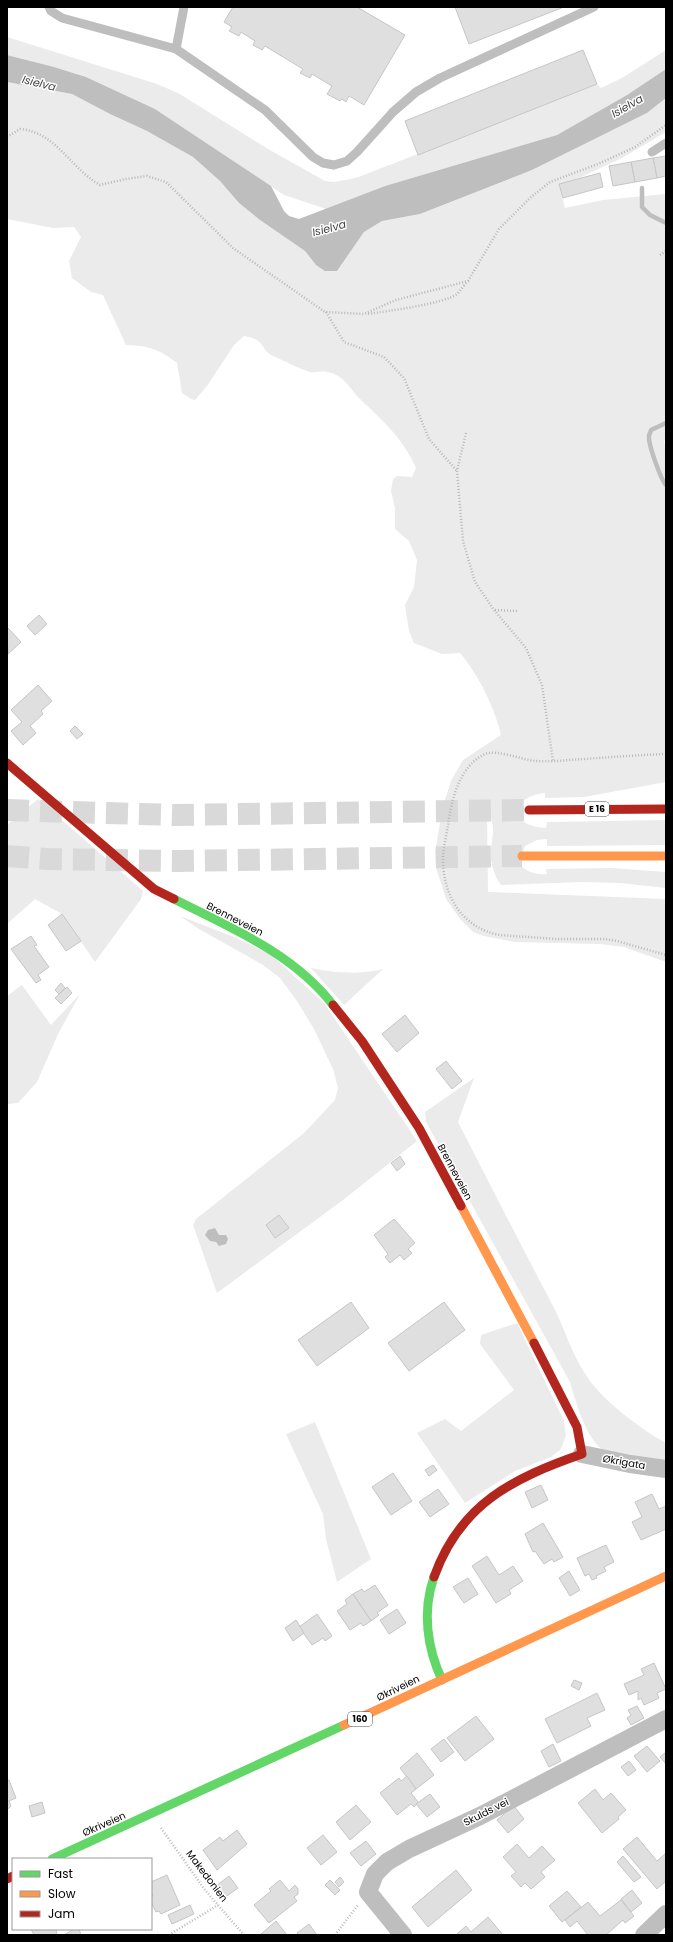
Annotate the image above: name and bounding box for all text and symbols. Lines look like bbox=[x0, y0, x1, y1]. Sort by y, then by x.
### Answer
water label: Isielva bbox=[20, 71, 58, 95]
water label: Isielva bbox=[608, 90, 646, 122]
water label: Isielva bbox=[310, 216, 348, 240]
road number: E 16 bbox=[585, 802, 609, 816]
street label: Brenneveien bbox=[204, 898, 266, 940]
street label: Brenneveien bbox=[434, 1141, 476, 1203]
street label: Økrigata bbox=[601, 1451, 647, 1473]
street label: Økriveien bbox=[374, 1671, 422, 1705]
road number: 160 bbox=[348, 1712, 372, 1726]
street label: Skulds vei bbox=[461, 1794, 511, 1830]
street label: Økriveien bbox=[80, 1808, 128, 1840]
street label: Makedonien bbox=[183, 1847, 231, 1905]
legend bbox=[12, 1858, 152, 1930]
text: Fast bbox=[48, 1865, 73, 1882]
text: Slow bbox=[48, 1885, 76, 1902]
text: Jam bbox=[48, 1905, 75, 1922]

